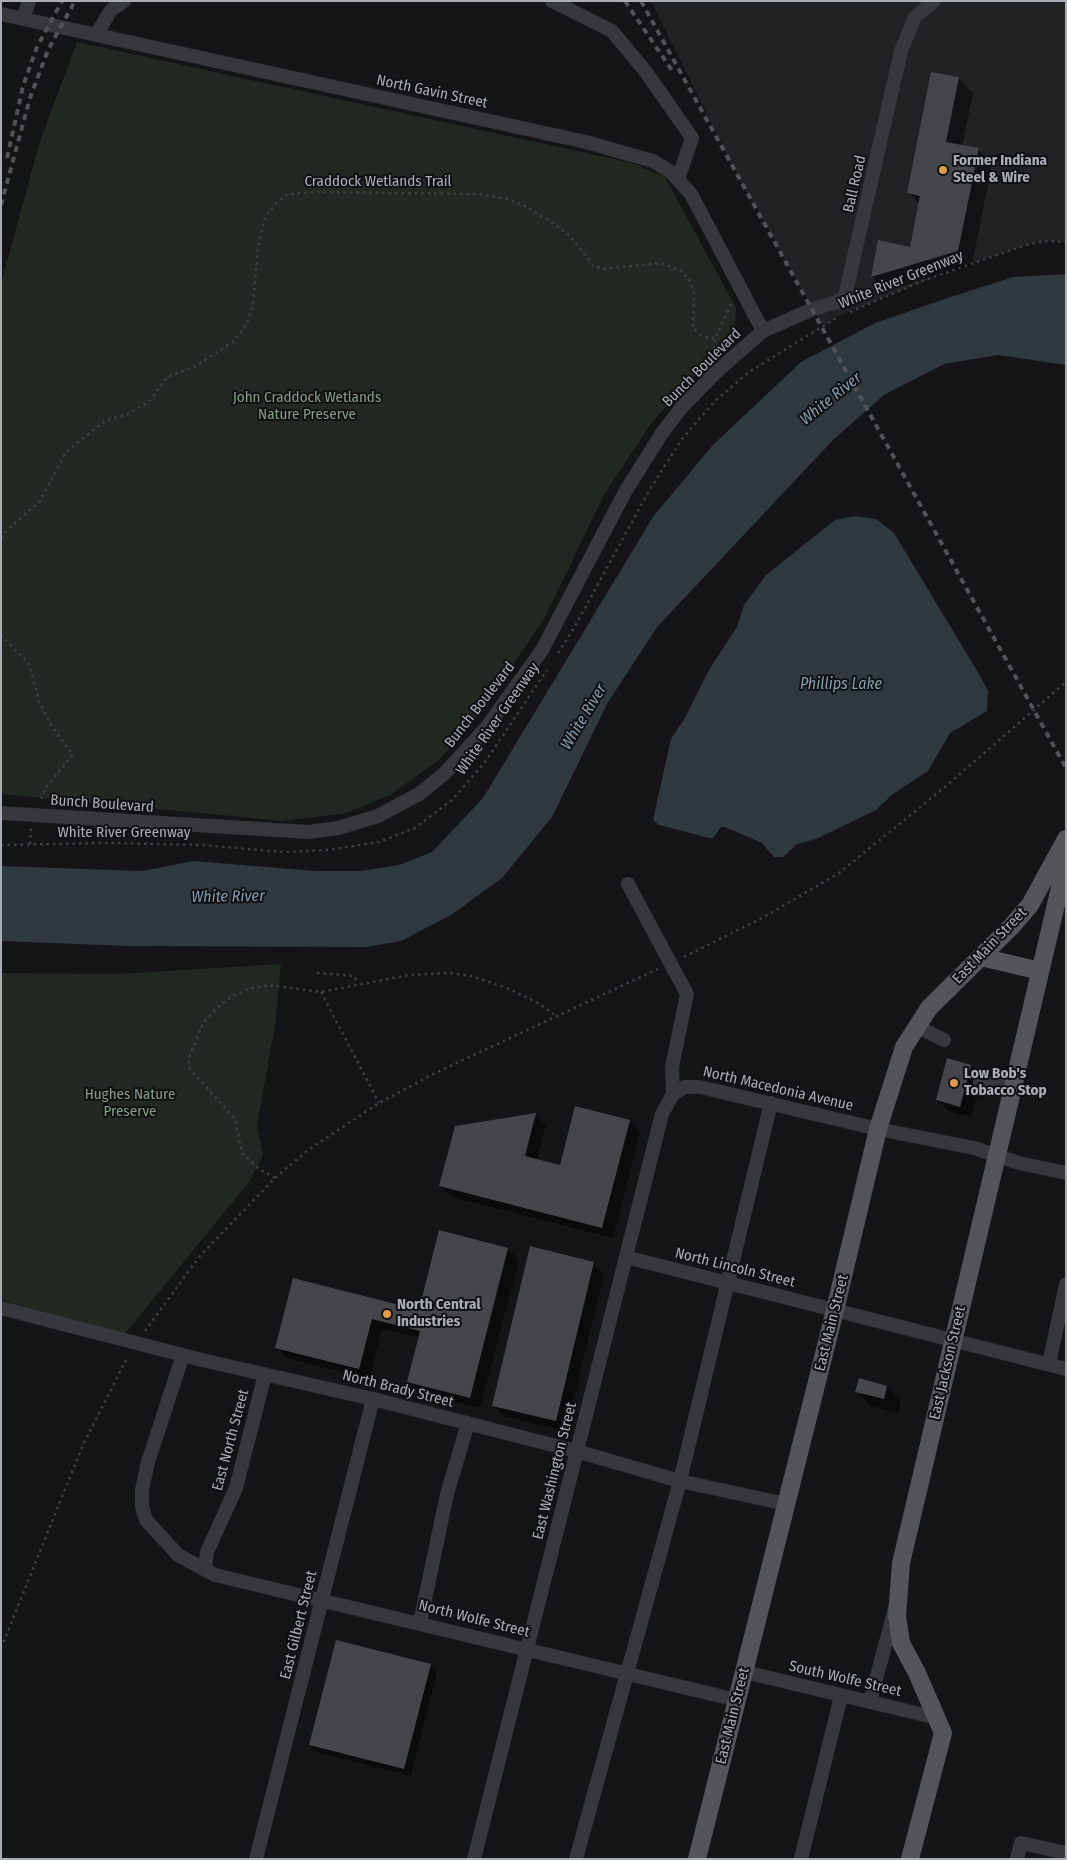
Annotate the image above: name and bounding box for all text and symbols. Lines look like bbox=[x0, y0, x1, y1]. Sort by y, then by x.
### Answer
street label: North Gavin Street bbox=[375, 71, 489, 113]
place label: Former Indiana Steel & Wire bbox=[953, 152, 1047, 187]
street label: Ball Road bbox=[840, 154, 870, 214]
marker: Former Indiana Steel & Wire bbox=[937, 164, 949, 176]
street label: Craddock Wetlands Trail bbox=[304, 173, 452, 191]
street label: White River Greenway bbox=[836, 247, 966, 313]
street label: Bunch Boulevard bbox=[659, 325, 745, 411]
water label: White River bbox=[796, 368, 866, 430]
park label: John Craddock Wetlands Nature Preserve bbox=[233, 389, 381, 424]
street label: Bunch Boulevard bbox=[441, 659, 519, 751]
street label: White River Greenway bbox=[453, 659, 543, 779]
water label: Phillips Lake bbox=[800, 675, 882, 695]
water label: White River bbox=[557, 681, 611, 753]
street label: Bunch Boulevard bbox=[50, 791, 154, 817]
street label: White River Greenway bbox=[58, 824, 190, 842]
water label: White River bbox=[191, 887, 265, 907]
street label: East Main Street bbox=[949, 904, 1031, 988]
street label: North Macedonia Avenue bbox=[701, 1063, 855, 1115]
place label: Low Bob's Tobacco Stop bbox=[964, 1065, 1047, 1100]
marker: Low Bob's Tobacco Stop bbox=[948, 1077, 960, 1089]
park label: Hughes Nature Preserve bbox=[85, 1086, 175, 1121]
street label: North Lincoln Street bbox=[673, 1244, 797, 1292]
street label: East Main Street bbox=[811, 1273, 853, 1373]
place label: North Central Industries bbox=[397, 1296, 481, 1331]
street label: East Jackson Street bbox=[926, 1304, 970, 1422]
marker: North Central Industries bbox=[381, 1308, 393, 1320]
street label: North Brady Street bbox=[341, 1366, 455, 1412]
street label: East North Street bbox=[209, 1387, 253, 1493]
street label: East Washington Street bbox=[529, 1400, 581, 1542]
street label: East Gilbert Street bbox=[277, 1569, 321, 1681]
street label: North Wolfe Street bbox=[417, 1597, 531, 1641]
street label: South Wolfe Street bbox=[787, 1657, 903, 1701]
street label: East Main Street bbox=[712, 1666, 754, 1766]

